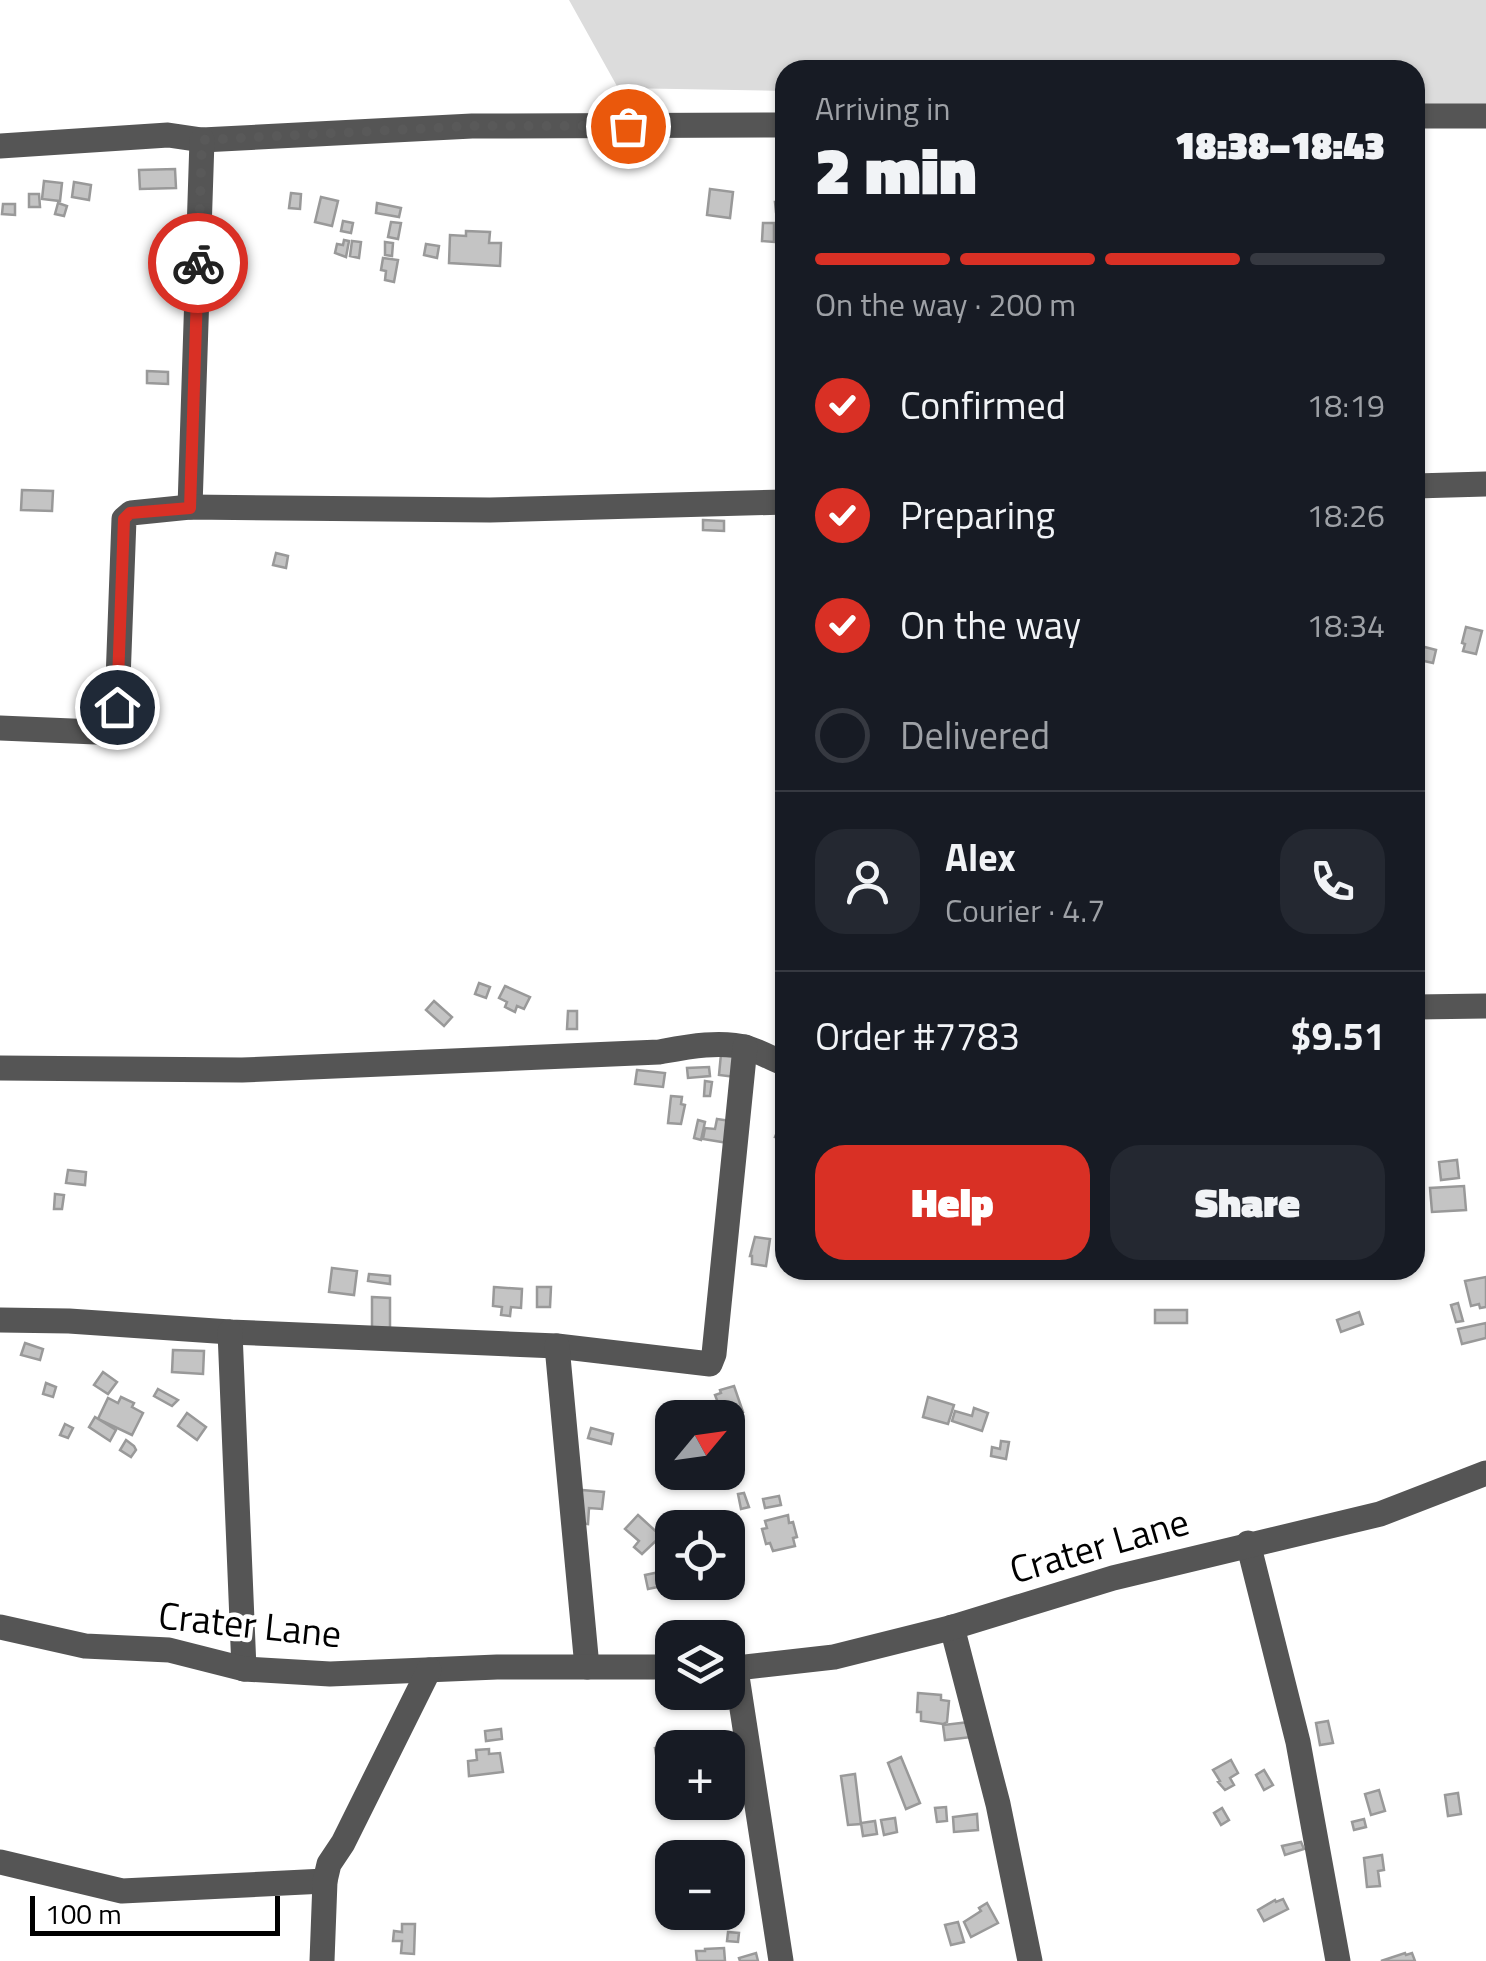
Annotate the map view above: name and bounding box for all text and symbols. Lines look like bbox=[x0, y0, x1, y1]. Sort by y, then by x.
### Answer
pin bbox=[586, 84, 671, 169]
text: Arriving in bbox=[815, 84, 951, 132]
icon: bag bbox=[601, 99, 656, 154]
text: 18:38–18:43 bbox=[1175, 116, 1385, 174]
text: 2 min bbox=[815, 120, 976, 219]
courier bbox=[148, 213, 248, 313]
icon: bike bbox=[171, 236, 226, 291]
text: On the way · 200 m bbox=[815, 280, 1076, 328]
text: Confirmed bbox=[900, 376, 1066, 434]
icon: check bbox=[815, 378, 870, 433]
text: 18:19 bbox=[1306, 381, 1385, 429]
text: Preparing bbox=[900, 486, 1055, 544]
icon: check bbox=[815, 488, 870, 543]
text: 18:26 bbox=[1306, 491, 1385, 539]
text: On the way bbox=[900, 596, 1081, 654]
icon: check bbox=[815, 598, 870, 653]
text: 18:34 bbox=[1306, 601, 1385, 649]
pin bbox=[75, 665, 160, 750]
icon: home bbox=[90, 680, 145, 735]
text: Delivered bbox=[900, 706, 1050, 764]
text: Alex bbox=[945, 828, 1016, 886]
button: person bbox=[815, 829, 920, 934]
button: phone bbox=[1280, 829, 1385, 934]
text: Courier · 4.7 bbox=[945, 886, 1105, 934]
text: Order #7783 bbox=[815, 1007, 1020, 1065]
text: $9.51 bbox=[1290, 1007, 1385, 1065]
button: Help bbox=[815, 1145, 1090, 1260]
button: Share bbox=[1110, 1145, 1385, 1260]
north arrow bbox=[655, 1400, 745, 1490]
map controls bbox=[655, 1400, 745, 1930]
street label: Crater Lane bbox=[1003, 1492, 1195, 1598]
button: locate bbox=[655, 1510, 745, 1600]
street label: Crater Lane bbox=[156, 1586, 344, 1662]
button: layers bbox=[655, 1620, 745, 1710]
button: + bbox=[655, 1730, 745, 1820]
button: − bbox=[655, 1840, 745, 1930]
scale bar bbox=[30, 1891, 280, 1936]
text: 100 m bbox=[45, 1892, 122, 1935]

